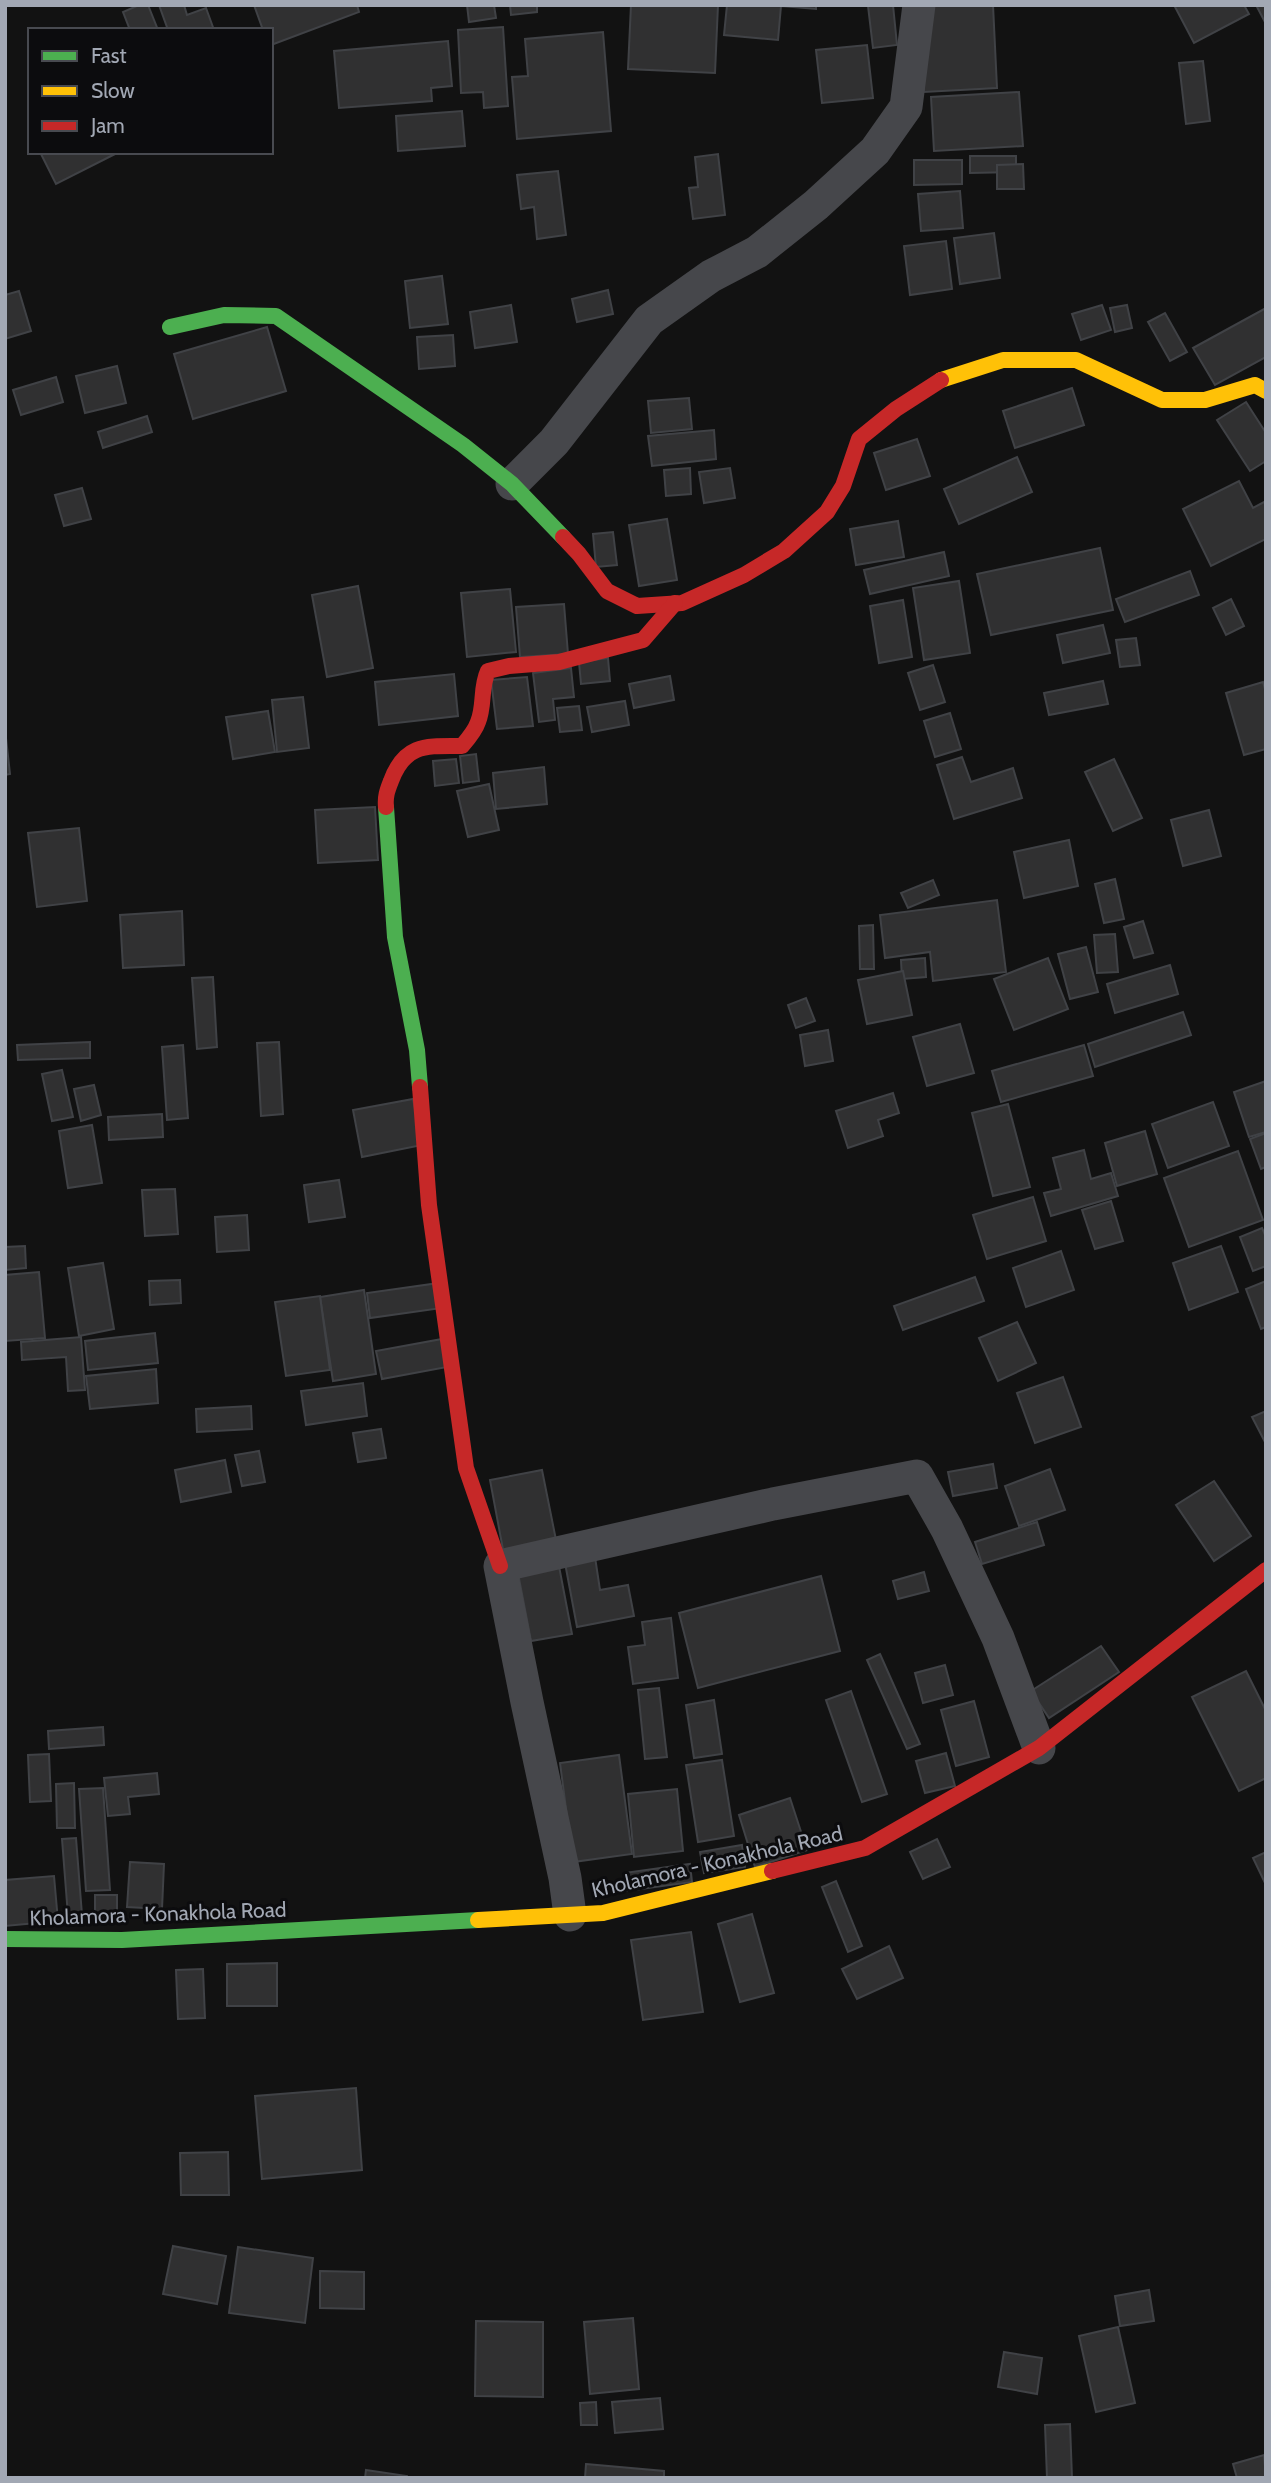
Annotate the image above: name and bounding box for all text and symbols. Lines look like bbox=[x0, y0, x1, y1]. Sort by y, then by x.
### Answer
legend bbox=[28, 28, 273, 154]
text: Fast bbox=[91, 43, 127, 68]
text: Slow bbox=[91, 78, 135, 103]
text: Jam bbox=[90, 113, 125, 138]
street label: Kholamora - Konakhola Road bbox=[589, 1820, 845, 1903]
street label: Kholamora - Konakhola Road bbox=[29, 1897, 287, 1930]

